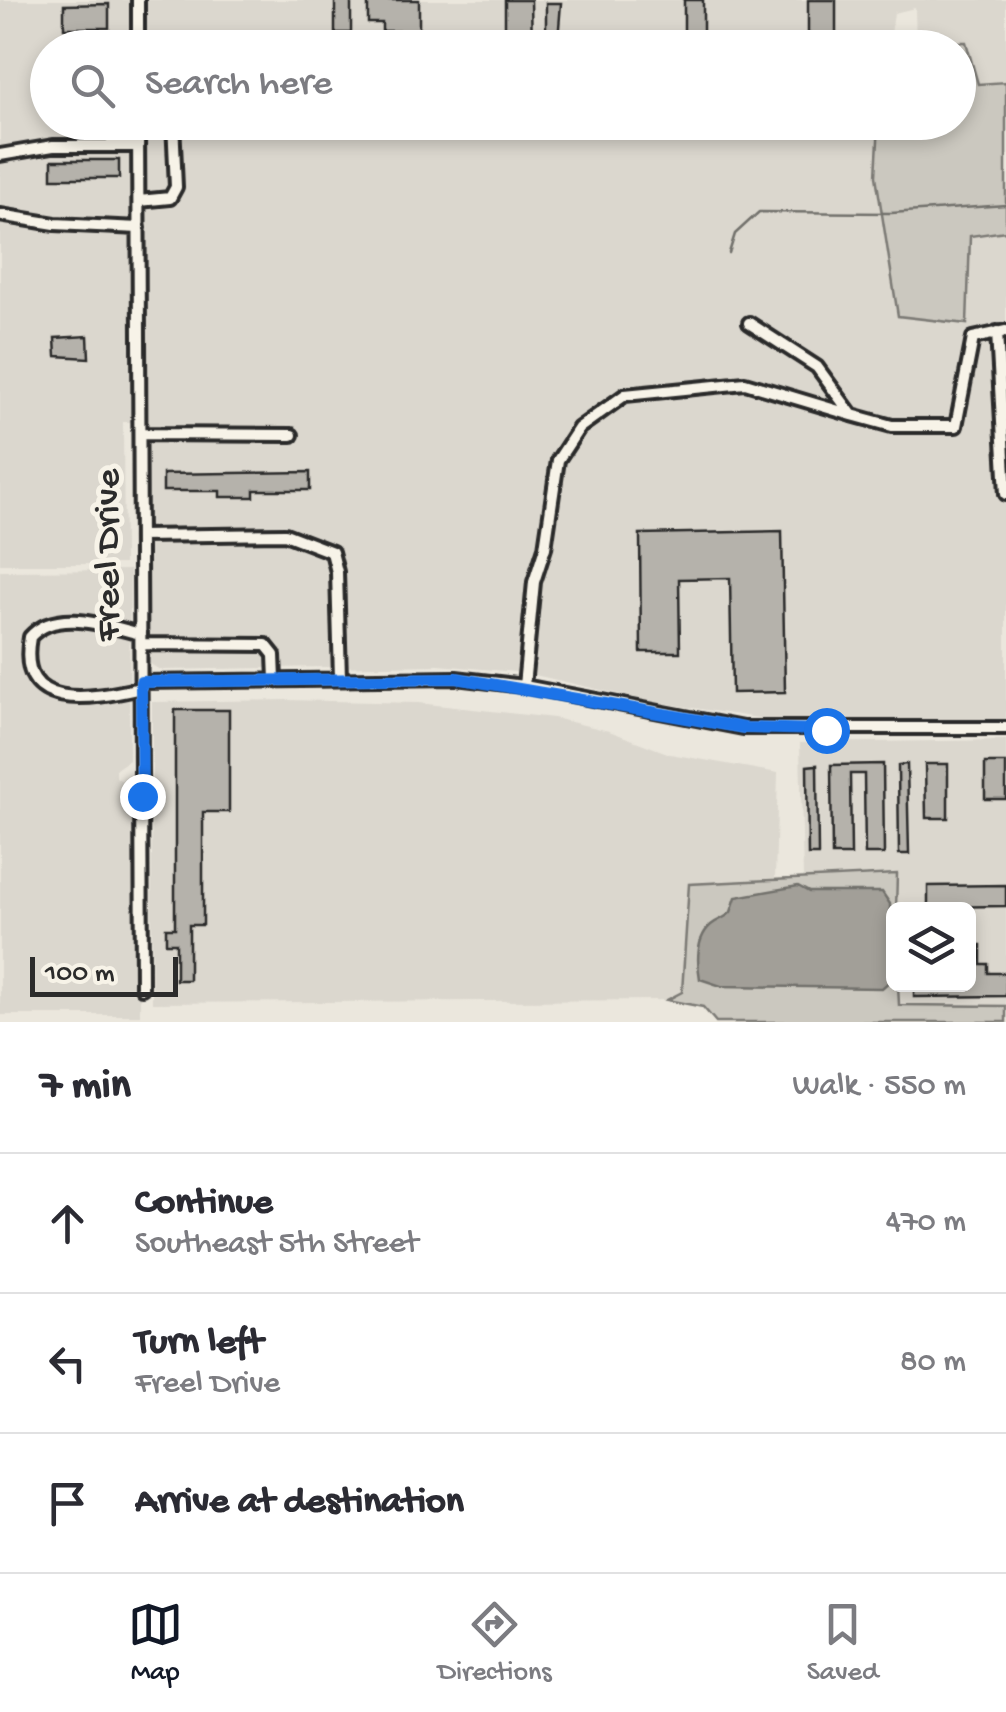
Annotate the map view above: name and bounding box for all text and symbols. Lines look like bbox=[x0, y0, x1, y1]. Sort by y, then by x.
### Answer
search box bbox=[30, 30, 976, 140]
icon: search bbox=[65, 58, 120, 113]
text: Search here bbox=[145, 63, 332, 107]
street label: Freel Drive bbox=[88, 468, 132, 642]
route start bbox=[804, 708, 850, 754]
route end bbox=[120, 774, 166, 820]
map controls bbox=[886, 902, 976, 992]
button: layers bbox=[886, 902, 976, 992]
scale bar bbox=[30, 952, 178, 996]
text: 100 m bbox=[45, 958, 115, 991]
text: 7 min bbox=[40, 1063, 131, 1112]
text: Walk · 550 m bbox=[792, 1068, 966, 1106]
text: Continue bbox=[135, 1182, 273, 1226]
icon: ahead bbox=[40, 1196, 95, 1251]
text: 470 m bbox=[886, 1204, 966, 1242]
text: Southeast 5th Street bbox=[135, 1226, 418, 1264]
text: Turn left bbox=[135, 1322, 263, 1366]
icon: left bbox=[40, 1336, 95, 1391]
text: 80 m bbox=[900, 1344, 966, 1382]
text: Freel Drive bbox=[135, 1366, 280, 1404]
icon: arrive bbox=[40, 1476, 95, 1531]
text: Arrive at destination bbox=[135, 1481, 464, 1525]
tab: Map bbox=[128, 1597, 183, 1690]
tab: Directions bbox=[438, 1597, 552, 1690]
tab: Saved bbox=[807, 1597, 878, 1690]

